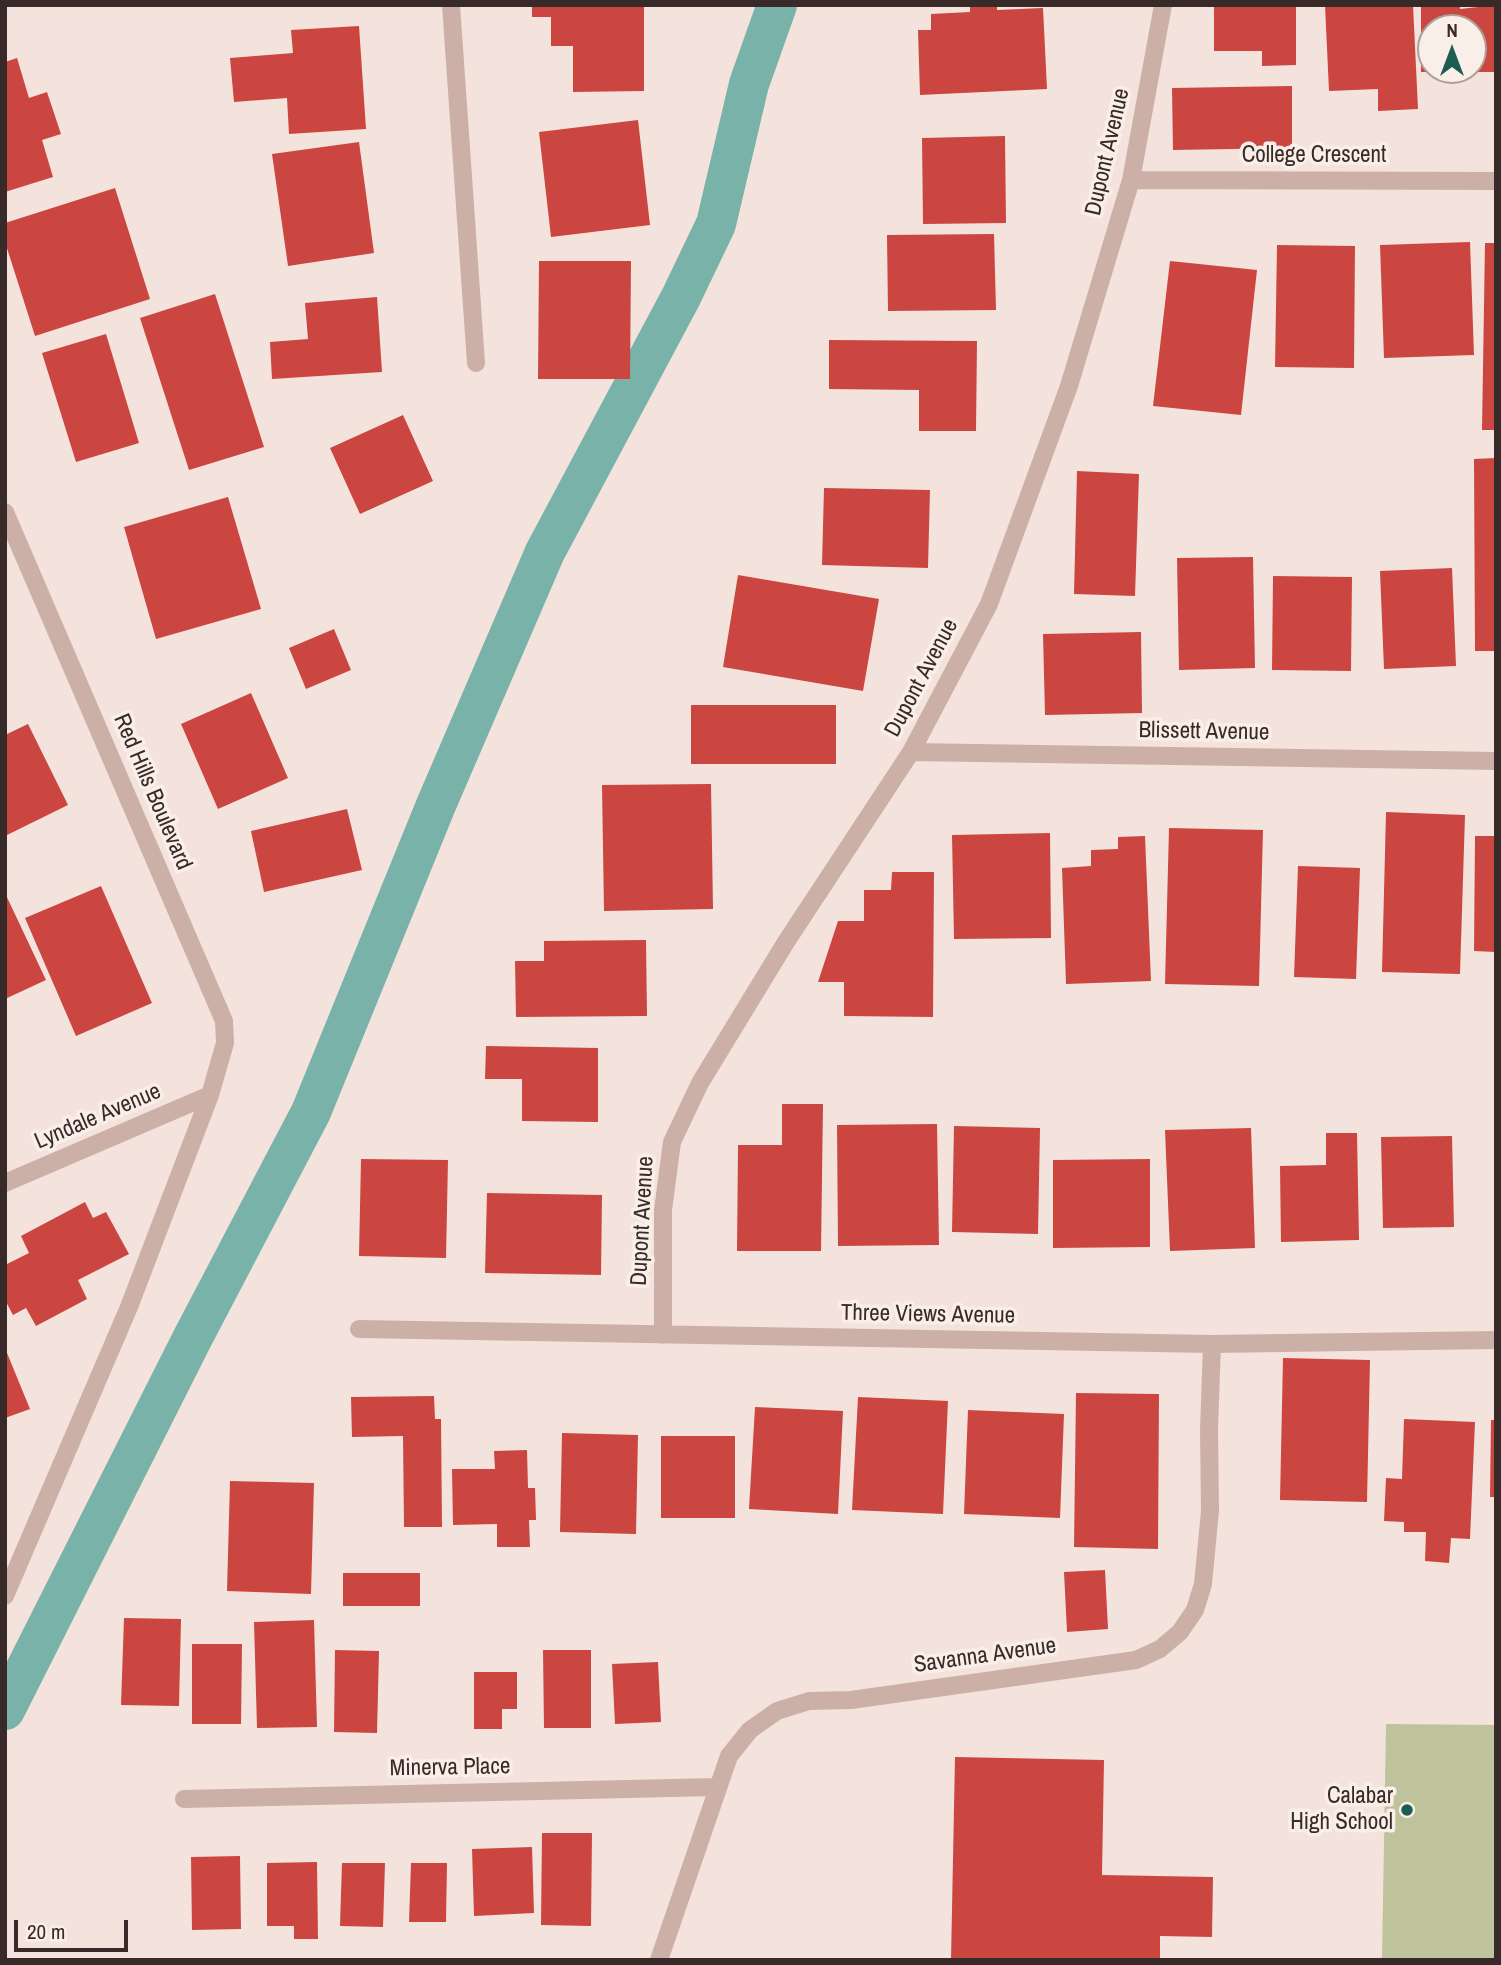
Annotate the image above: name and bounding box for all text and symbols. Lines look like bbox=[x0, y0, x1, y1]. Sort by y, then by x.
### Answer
north arrow bbox=[1417, 14, 1487, 84]
text: N bbox=[1446, 17, 1458, 43]
street label: Dupont Avenue bbox=[1080, 86, 1136, 218]
street label: College Crescent bbox=[1242, 142, 1386, 170]
street label: Dupont Avenue bbox=[879, 614, 965, 742]
street label: Red Hills Boulevard bbox=[107, 710, 197, 874]
street label: Blissett Avenue bbox=[1138, 717, 1270, 747]
street label: Lyndale Avenue bbox=[31, 1078, 165, 1156]
street label: Dupont Avenue bbox=[626, 1156, 660, 1286]
street label: Three Views Avenue bbox=[841, 1300, 1015, 1330]
street label: Savanna Avenue bbox=[912, 1632, 1058, 1680]
street label: Minerva Place bbox=[389, 1753, 511, 1783]
place label: Calabar High School bbox=[1290, 1783, 1393, 1837]
marker: Calabar High School bbox=[1399, 1802, 1415, 1818]
scale bar bbox=[18, 1906, 131, 1950]
text: 20 m bbox=[27, 1917, 65, 1946]

